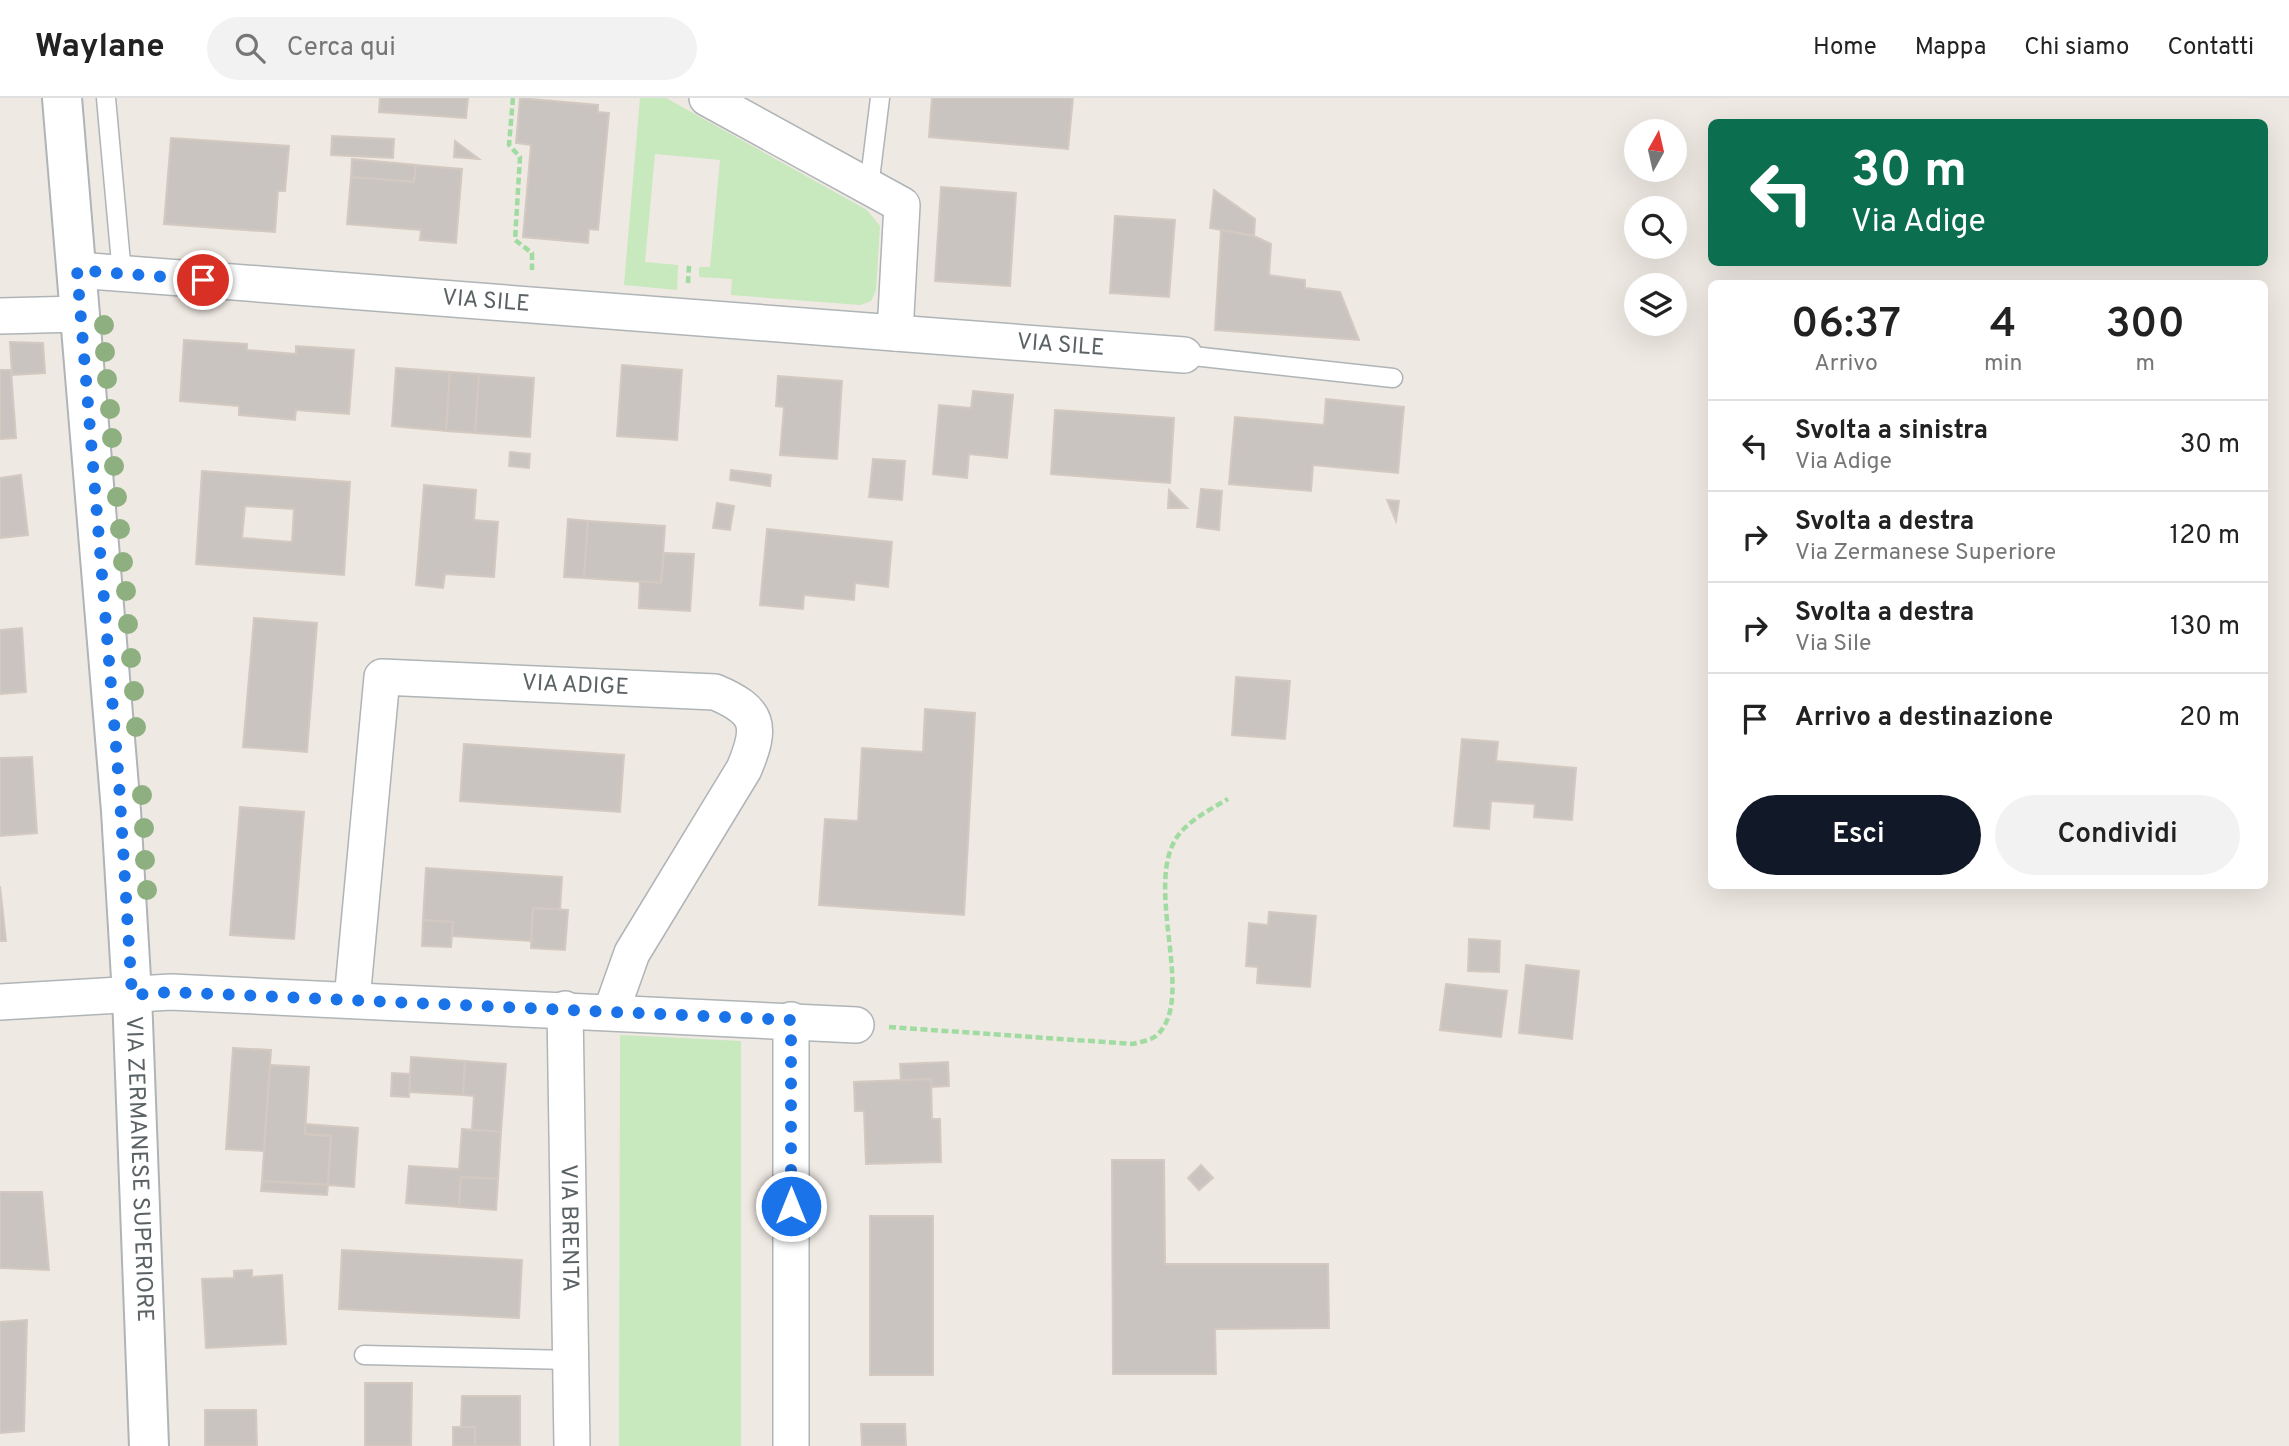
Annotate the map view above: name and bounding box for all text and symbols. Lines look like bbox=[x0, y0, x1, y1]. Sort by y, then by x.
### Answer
search box bbox=[207, 17, 697, 80]
text: Waylane bbox=[35, 27, 165, 69]
icon: search bbox=[231, 29, 269, 67]
text: Cerca qui bbox=[287, 32, 396, 65]
text: Home bbox=[1813, 33, 1877, 63]
text: Mappa bbox=[1915, 33, 1986, 63]
text: Chi siamo bbox=[2024, 33, 2129, 63]
text: Contatti bbox=[2167, 33, 2254, 63]
north arrow bbox=[1624, 119, 1687, 182]
map controls bbox=[1624, 119, 1687, 336]
text: 30 m bbox=[1851, 142, 1967, 204]
icon: left bbox=[1736, 147, 1827, 238]
button: search bbox=[1624, 196, 1687, 259]
text: Via Adige bbox=[1851, 203, 1986, 243]
pin bbox=[173, 250, 233, 310]
icon: arrive bbox=[184, 261, 222, 299]
button: layers bbox=[1624, 273, 1687, 336]
street label: VIA SILE bbox=[441, 284, 531, 319]
text: 06:37 bbox=[1791, 299, 1901, 352]
text: 4 bbox=[1990, 299, 2017, 352]
text: 300 bbox=[2105, 299, 2185, 352]
street label: VIA SILE bbox=[1016, 328, 1105, 363]
text: Arrivo bbox=[1814, 350, 1878, 379]
text: min bbox=[1984, 350, 2022, 379]
text: m bbox=[2135, 350, 2155, 379]
text: Svolta a sinistra bbox=[1795, 415, 1988, 448]
icon: left bbox=[1736, 427, 1774, 465]
text: 30 m bbox=[2180, 429, 2240, 462]
text: Via Adige bbox=[1795, 448, 1892, 477]
text: Svolta a destra bbox=[1795, 506, 1974, 539]
icon: right bbox=[1736, 518, 1774, 556]
text: 120 m bbox=[2170, 520, 2240, 553]
text: Via Zermanese Superiore bbox=[1795, 539, 2056, 568]
text: Svolta a destra bbox=[1795, 597, 1974, 630]
icon: right bbox=[1736, 609, 1774, 647]
text: 130 m bbox=[2170, 611, 2240, 644]
text: Via Sile bbox=[1795, 630, 1871, 659]
street label: VIA ADIGE bbox=[521, 669, 630, 703]
icon: arrive bbox=[1736, 700, 1774, 738]
text: Arrivo a destinazione bbox=[1795, 702, 2053, 735]
text: 20 m bbox=[2179, 702, 2240, 735]
button: Esci bbox=[1736, 795, 1981, 875]
button: Condividi bbox=[1995, 795, 2240, 875]
street label: VIA ZERMANESE SUPERIORE bbox=[118, 1016, 159, 1323]
street label: VIA BRENTA bbox=[553, 1164, 584, 1292]
position arrow bbox=[754, 1169, 828, 1243]

